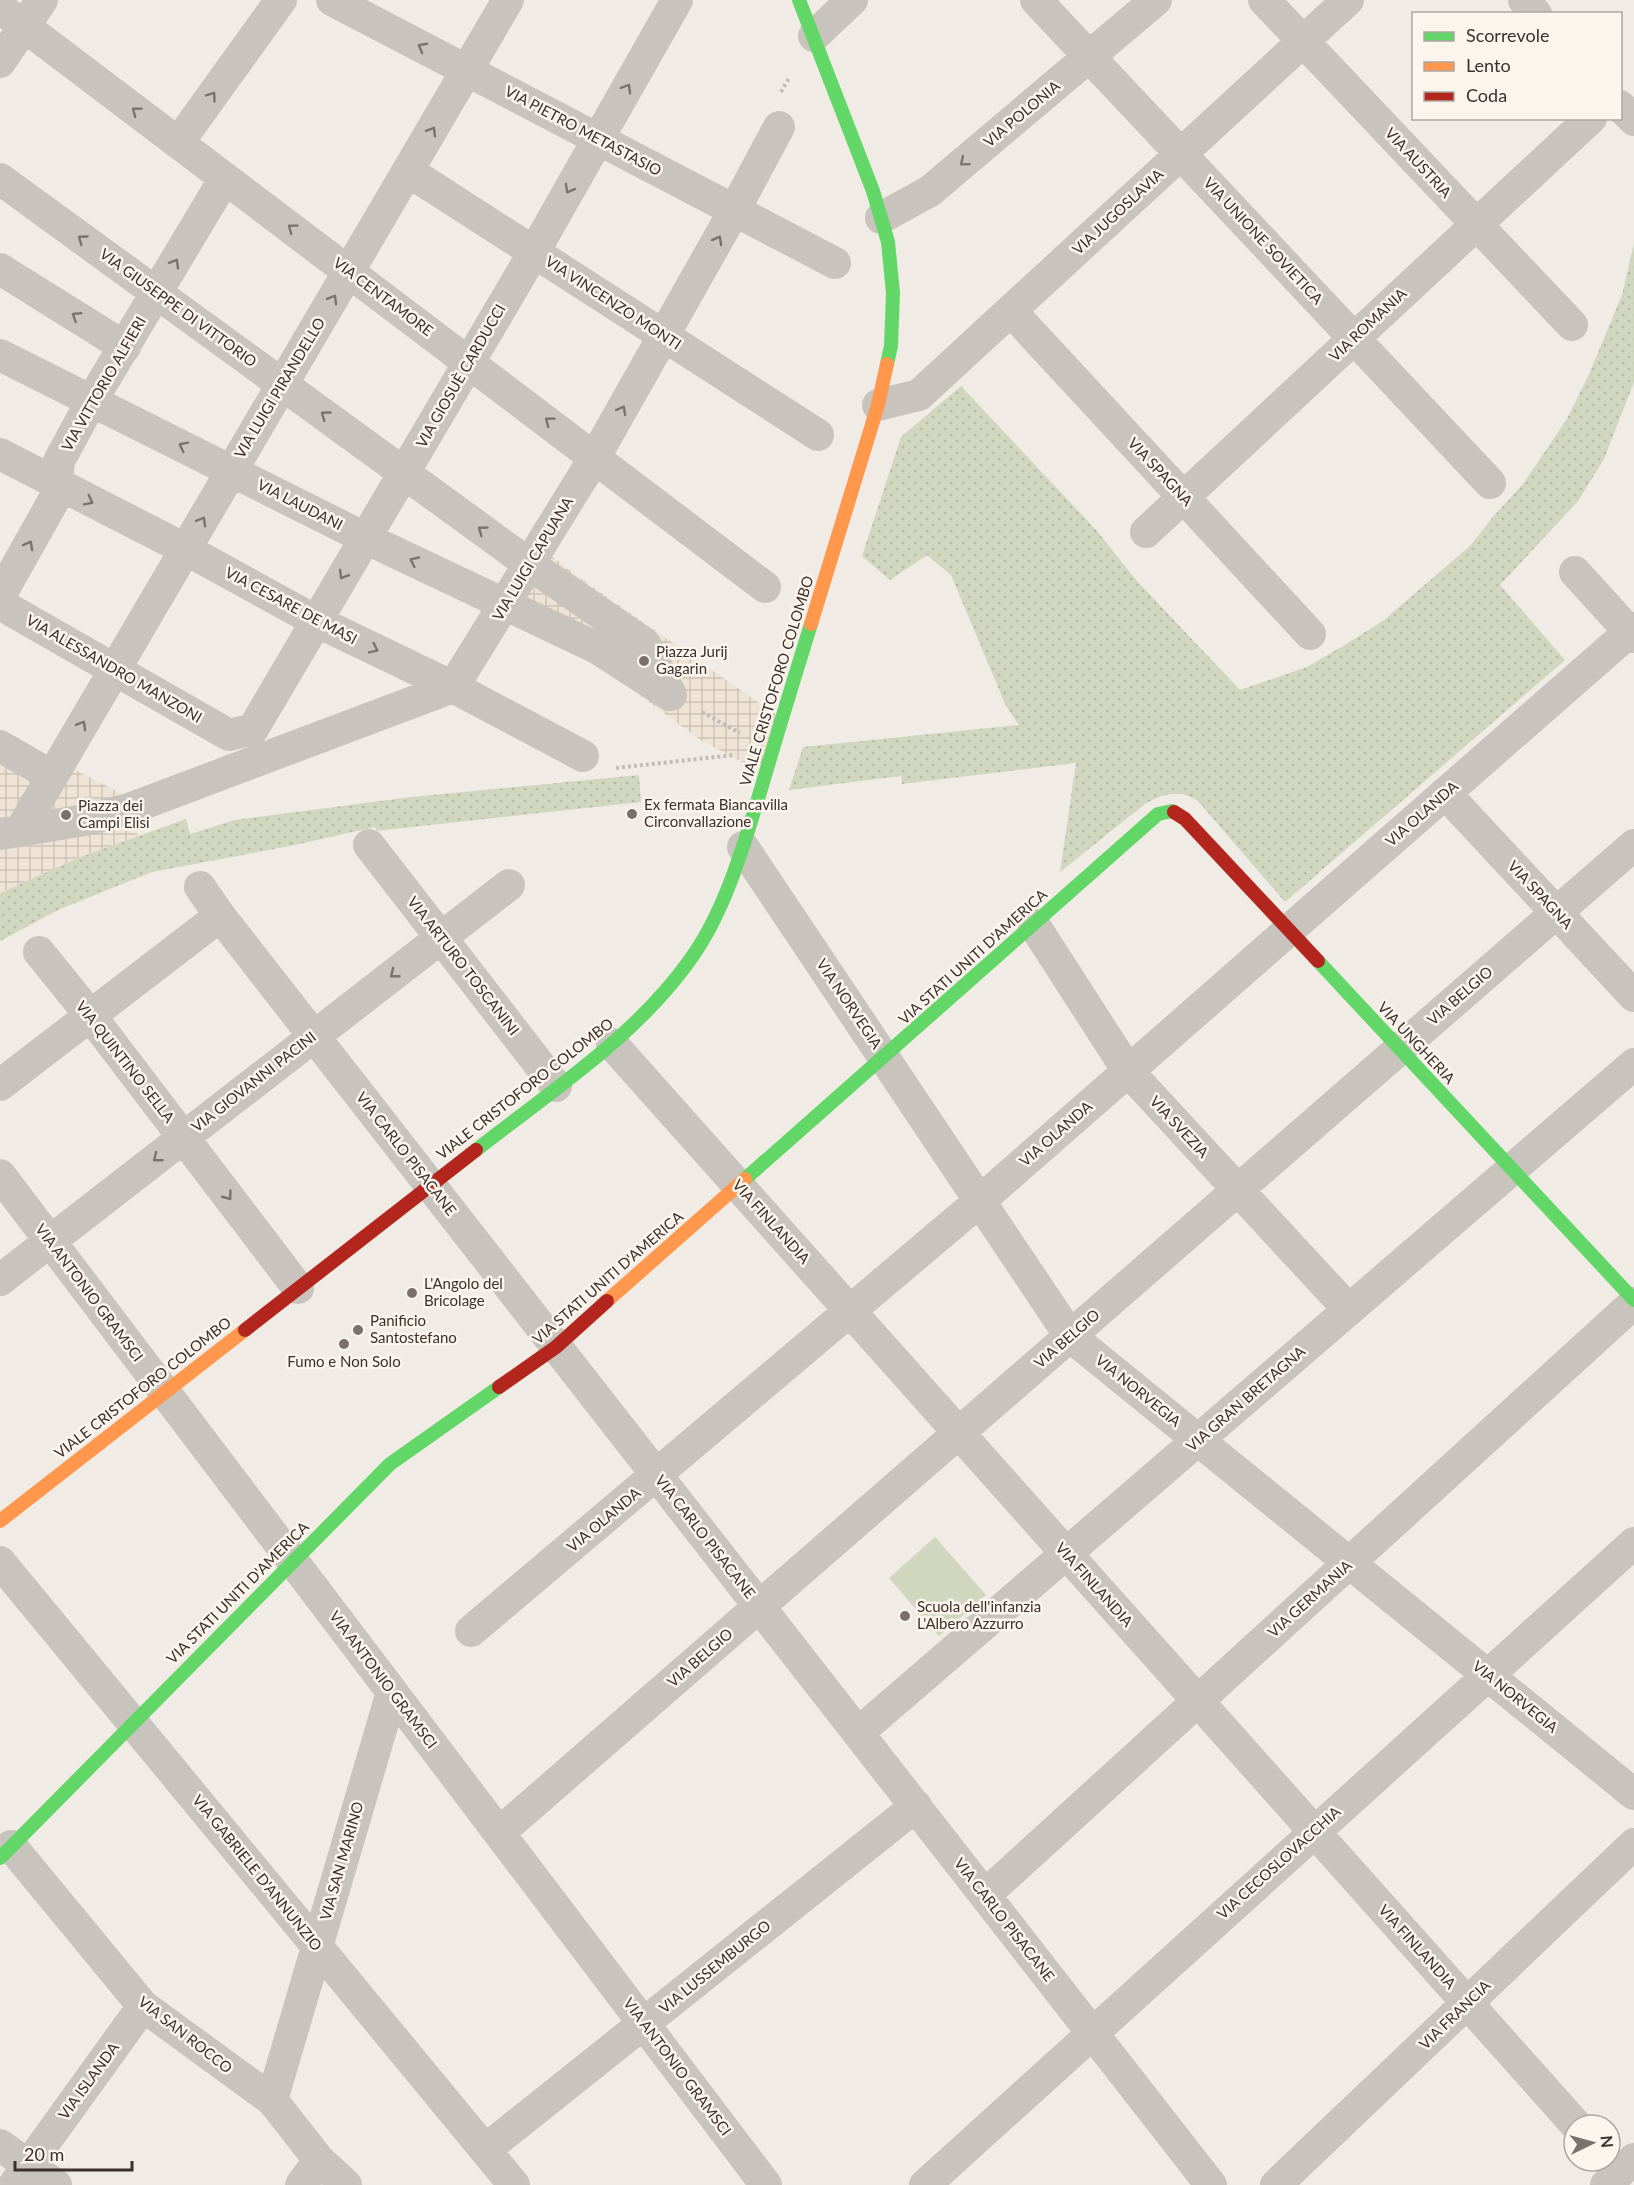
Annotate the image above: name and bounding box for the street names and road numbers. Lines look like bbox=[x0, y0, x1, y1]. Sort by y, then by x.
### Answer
street label: VIA POLONIA bbox=[980, 76, 1064, 150]
street label: VIA PIETRO METASTASIO bbox=[502, 81, 665, 179]
street label: VIA AUSTRIA bbox=[1382, 124, 1456, 202]
street label: VIA JUGOSLAVIA bbox=[1068, 164, 1167, 258]
street label: VIA UNIONE SOVIETICA bbox=[1200, 173, 1328, 308]
street label: VIA GIUSEPPE DI VITTORIO bbox=[97, 244, 261, 370]
street label: VIA VINCENZO MONTI bbox=[542, 251, 685, 353]
street label: VIA CENTAMORE bbox=[330, 253, 437, 339]
street label: VIA ROMANIA bbox=[1325, 283, 1410, 365]
street label: VIA GIOSUÈ CARDUCCI bbox=[412, 301, 509, 450]
street label: VIA VITTORIO ALFIERI bbox=[57, 313, 149, 454]
street label: VIA LUIGI PIRANDELLO bbox=[230, 314, 328, 461]
street label: VIA SPAGNA bbox=[1125, 433, 1197, 510]
street label: VIA LAUDANI bbox=[255, 475, 346, 533]
street label: VIA LUIGI CAPUANA bbox=[488, 493, 577, 624]
street label: VIA CESARE DE MASI bbox=[222, 563, 361, 648]
street label: VIALE CRISTOFORO COLOMBO bbox=[735, 573, 817, 788]
street label: VIA ALESSANDRO MANZONI bbox=[23, 610, 206, 726]
street label: VIA OLANDA bbox=[1381, 776, 1462, 850]
street label: VIA SPAGNA bbox=[1505, 856, 1577, 933]
street label: VIA STATI UNITI D'AMERICA bbox=[894, 884, 1051, 1028]
street label: VIA ARTURO TOSCANINI bbox=[404, 892, 524, 1038]
street label: VIA NORVEGIA bbox=[813, 955, 887, 1052]
street label: VIA BELGIO bbox=[1423, 962, 1496, 1028]
street label: VIA QUINTINO SELLA bbox=[73, 997, 179, 1126]
street label: VIA UNGHERIA bbox=[1374, 998, 1460, 1088]
street label: VIALE CRISTOFORO COLOMBO bbox=[433, 1014, 616, 1163]
street label: VIA GIOVANNI PACINI bbox=[187, 1027, 319, 1135]
street label: VIA CARLO PISACANE bbox=[353, 1088, 461, 1219]
street label: VIA SVEZIA bbox=[1147, 1092, 1213, 1162]
street label: VIA OLANDA bbox=[1015, 1096, 1096, 1170]
street label: VIA FINLANDIA bbox=[729, 1176, 815, 1268]
street label: VIA STATI UNITI D'AMERICA bbox=[528, 1206, 687, 1348]
street label: VIA ANTONIO GRAMSCI bbox=[32, 1220, 147, 1365]
street label: VIA BELGIO bbox=[1030, 1305, 1103, 1371]
street label: VIALE CRISTOFORO COLOMBO bbox=[51, 1313, 234, 1462]
street label: VIA GRAN BRETAGNA bbox=[1182, 1341, 1309, 1455]
street label: VIA NORVEGIA bbox=[1092, 1350, 1185, 1431]
street label: VIA CARLO PISACANE bbox=[652, 1471, 760, 1602]
street label: VIA OLANDA bbox=[563, 1483, 644, 1555]
street label: VIA STATI UNITI D'AMERICA bbox=[163, 1517, 313, 1667]
street label: VIA FINLANDIA bbox=[1052, 1539, 1138, 1631]
street label: VIA GERMANIA bbox=[1264, 1555, 1356, 1641]
street label: VIA ANTONIO GRAMSCI bbox=[326, 1607, 441, 1752]
street label: VIA BELGIO bbox=[663, 1624, 736, 1690]
street label: VIA NORVEGIA bbox=[1469, 1656, 1562, 1737]
street label: VIA GABRIELE D'ANNUNZIO bbox=[189, 1791, 326, 1954]
street label: VIA SAN MARINO bbox=[316, 1799, 367, 1922]
street label: VIA CECOSLOVACCHIA bbox=[1213, 1801, 1344, 1922]
street label: VIA CARLO PISACANE bbox=[951, 1854, 1059, 1985]
street label: VIA FINLANDIA bbox=[1375, 1901, 1461, 1993]
street label: VIA LUSSEMBURGO bbox=[655, 1916, 774, 2017]
street label: VIA FRANCIA bbox=[1415, 1975, 1494, 2053]
street label: VIA SAN ROCCO bbox=[135, 1992, 236, 2076]
street label: VIA ANTONIO GRAMSCI bbox=[620, 1994, 735, 2139]
street label: VIA ISLANDA bbox=[54, 2038, 123, 2122]

